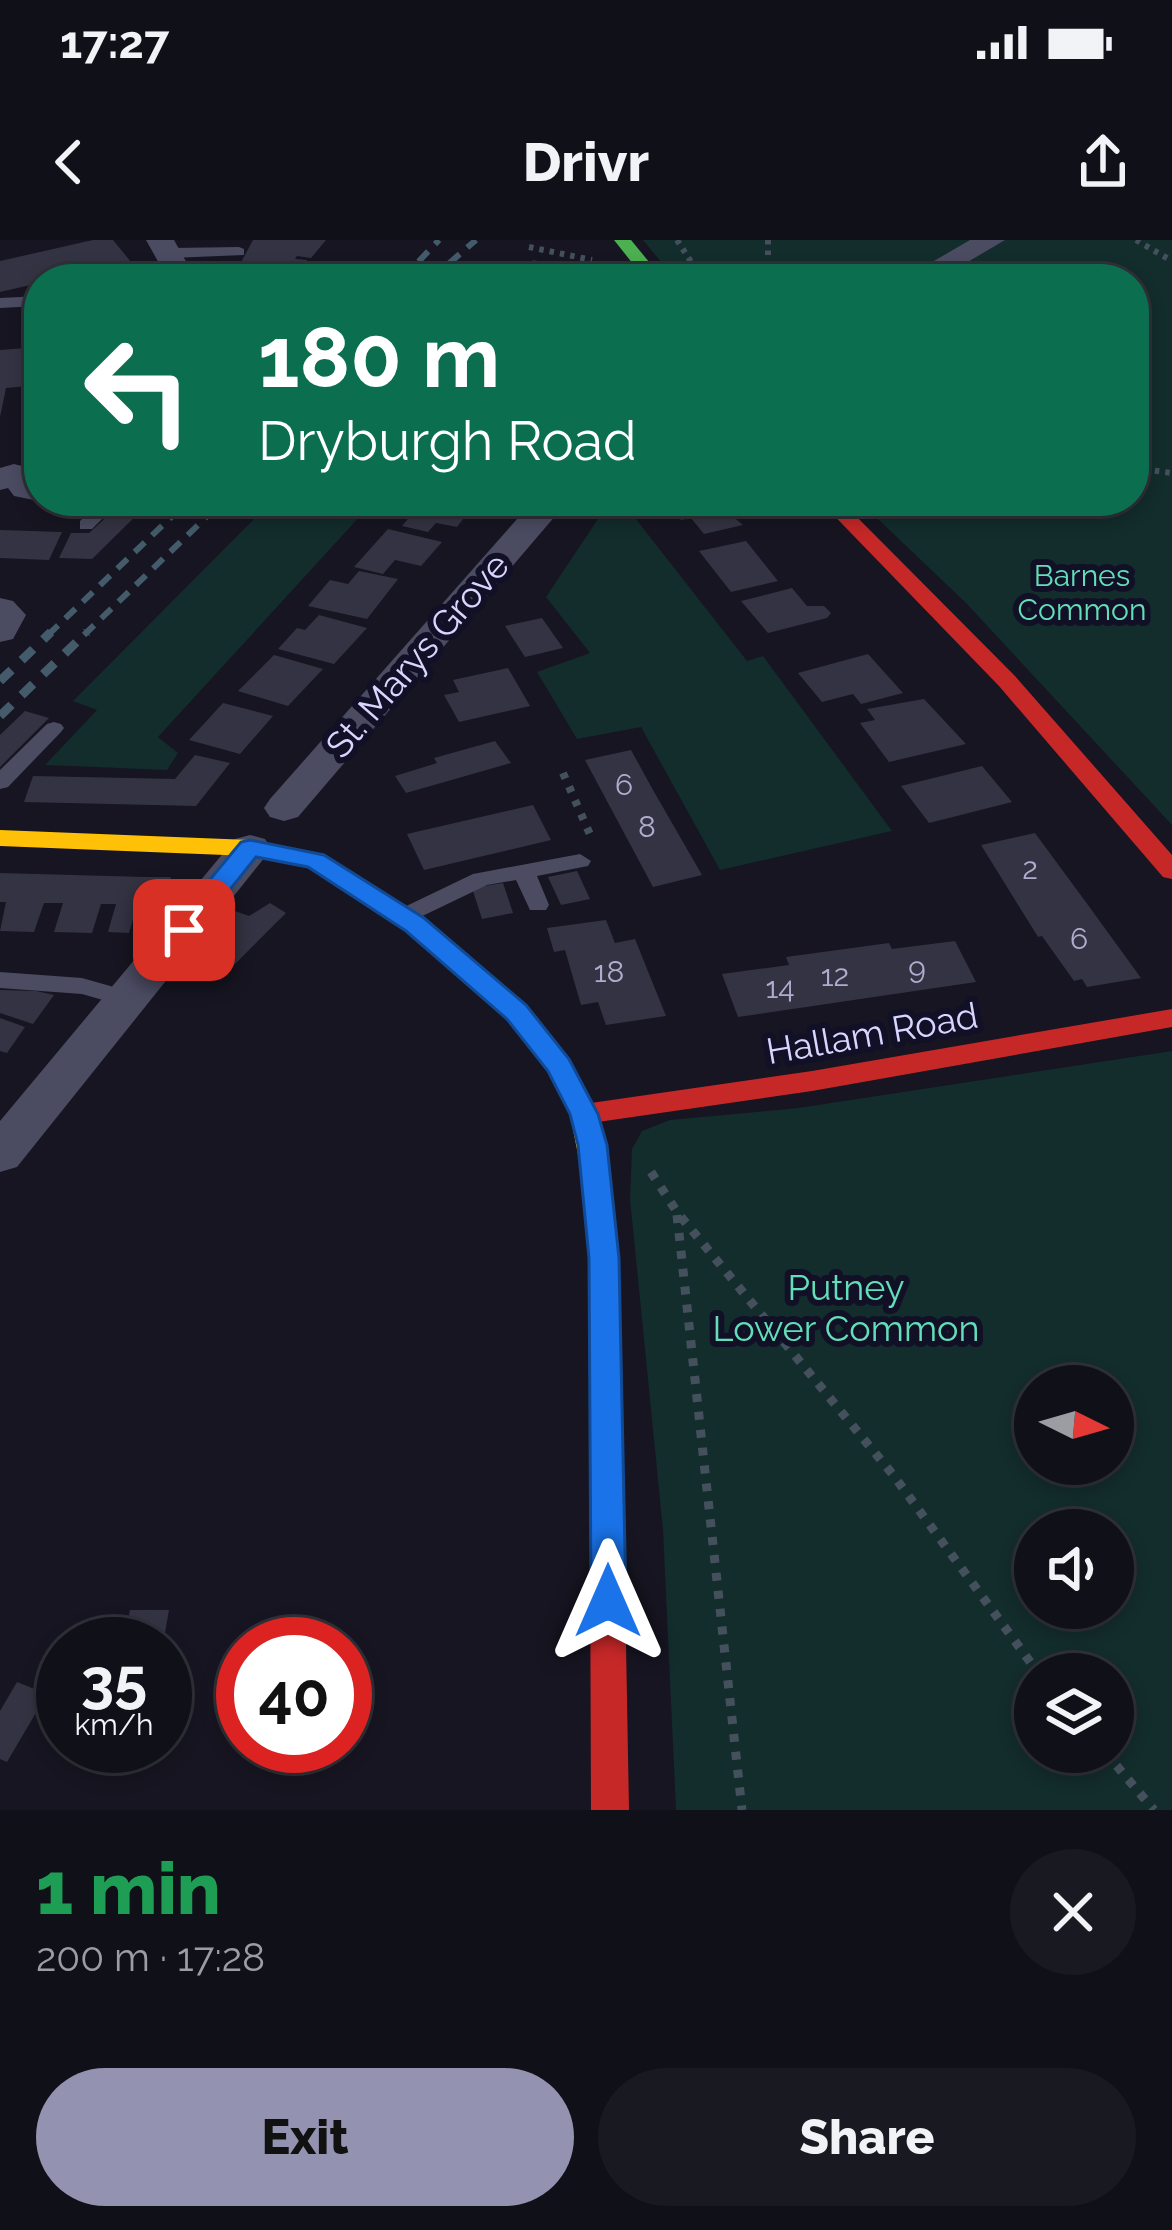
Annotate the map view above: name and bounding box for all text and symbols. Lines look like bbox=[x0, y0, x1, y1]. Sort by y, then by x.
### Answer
text: 17:27 bbox=[60, 16, 169, 69]
icon: back bbox=[36, 129, 102, 195]
icon: share bbox=[1070, 129, 1136, 195]
text: Drivr bbox=[523, 130, 649, 194]
text: 180 m bbox=[258, 308, 500, 407]
icon: left bbox=[60, 312, 216, 468]
text: Dryburgh Road bbox=[258, 409, 637, 473]
street label: St. Marys Grove bbox=[317, 544, 517, 766]
park label: Barnes Common bbox=[1018, 558, 1146, 627]
house number: 6 bbox=[615, 767, 633, 802]
house number: 8 bbox=[638, 809, 656, 844]
house number: 2 bbox=[1022, 851, 1038, 886]
pin bbox=[133, 879, 235, 981]
icon: arrive bbox=[151, 897, 217, 963]
house number: 6 bbox=[1070, 921, 1088, 956]
house number: 9 bbox=[908, 950, 926, 985]
house number: 18 bbox=[594, 954, 624, 989]
house number: 12 bbox=[821, 958, 849, 993]
house number: 14 bbox=[765, 970, 795, 1005]
street label: Hallam Road bbox=[763, 994, 981, 1072]
park label: Putney Lower Common bbox=[713, 1266, 979, 1349]
north arrow bbox=[1014, 1365, 1134, 1485]
map controls bbox=[1014, 1365, 1134, 1773]
button: sound bbox=[1014, 1509, 1134, 1629]
position arrow bbox=[545, 1538, 671, 1664]
speed limit sign: 40 bbox=[216, 1617, 372, 1773]
text: 35 bbox=[81, 1645, 147, 1715]
button: layers bbox=[1014, 1653, 1134, 1773]
text: km/h bbox=[74, 1707, 154, 1742]
text: 1 min bbox=[36, 1846, 221, 1931]
button: close bbox=[1010, 1849, 1136, 1975]
text: 200 m · 17:28 bbox=[36, 1934, 265, 1980]
button: Exit bbox=[36, 2068, 574, 2206]
button: Share bbox=[598, 2068, 1136, 2206]

